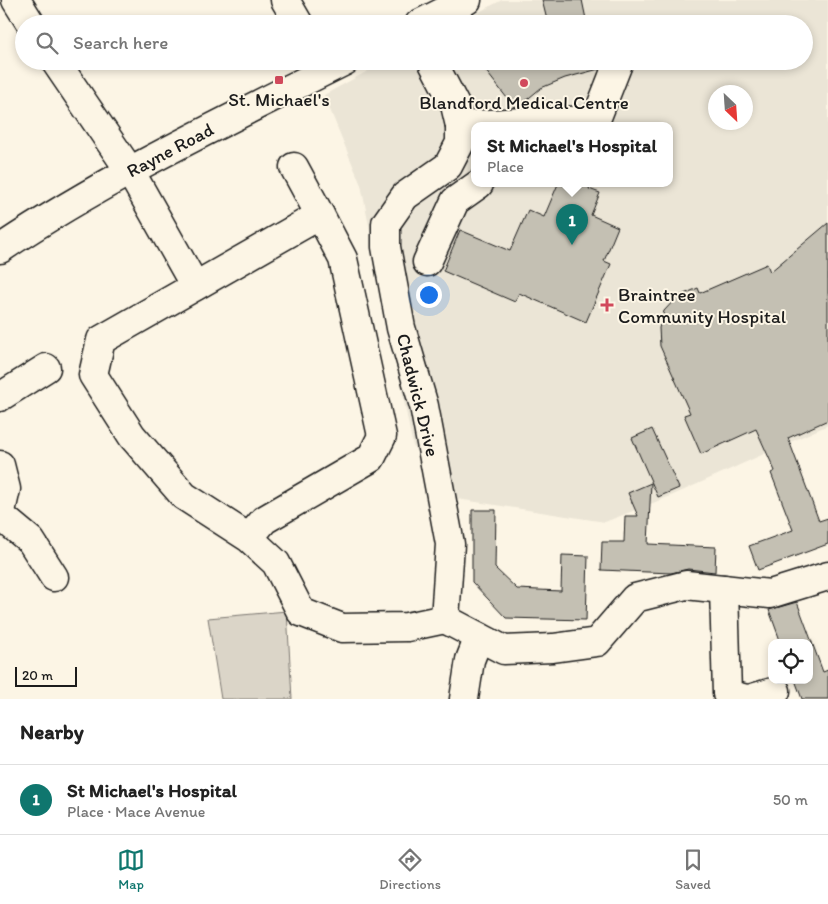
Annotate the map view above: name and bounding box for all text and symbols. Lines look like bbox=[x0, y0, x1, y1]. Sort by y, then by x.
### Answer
search box bbox=[15, 15, 813, 70]
icon: search bbox=[33, 29, 61, 57]
text: Search here bbox=[73, 31, 168, 54]
marker: St. Michael's bbox=[273, 74, 285, 86]
marker: Blandford Medical Centre bbox=[518, 77, 530, 89]
north arrow bbox=[708, 85, 753, 130]
place label: St. Michael's bbox=[228, 88, 330, 111]
place label: Blandford Medical Centre bbox=[419, 91, 629, 114]
street label: Rayne Road bbox=[123, 117, 218, 183]
popup bbox=[471, 122, 673, 187]
text: St Michael's Hospital bbox=[487, 134, 657, 157]
text: Place bbox=[487, 157, 524, 176]
pin: 1 bbox=[556, 204, 588, 245]
your location bbox=[416, 282, 442, 308]
place label: Braintree Community Hospital bbox=[618, 283, 787, 328]
marker: Braintree Community Hospital bbox=[600, 298, 614, 312]
street label: Chadwick Drive bbox=[392, 331, 444, 459]
map controls bbox=[768, 639, 813, 684]
button: locate bbox=[768, 639, 813, 684]
scale bar bbox=[15, 664, 78, 687]
text: 20 m bbox=[22, 667, 53, 684]
text: Nearby bbox=[20, 719, 84, 744]
text: St Michael's Hospital bbox=[67, 779, 237, 802]
text: 1 bbox=[32, 790, 40, 809]
text: 50 m bbox=[773, 790, 808, 809]
text: Place · Mace Avenue bbox=[67, 802, 205, 821]
tab: Map bbox=[117, 846, 145, 893]
tab: Directions bbox=[379, 846, 441, 893]
tab: Saved bbox=[675, 846, 711, 893]

